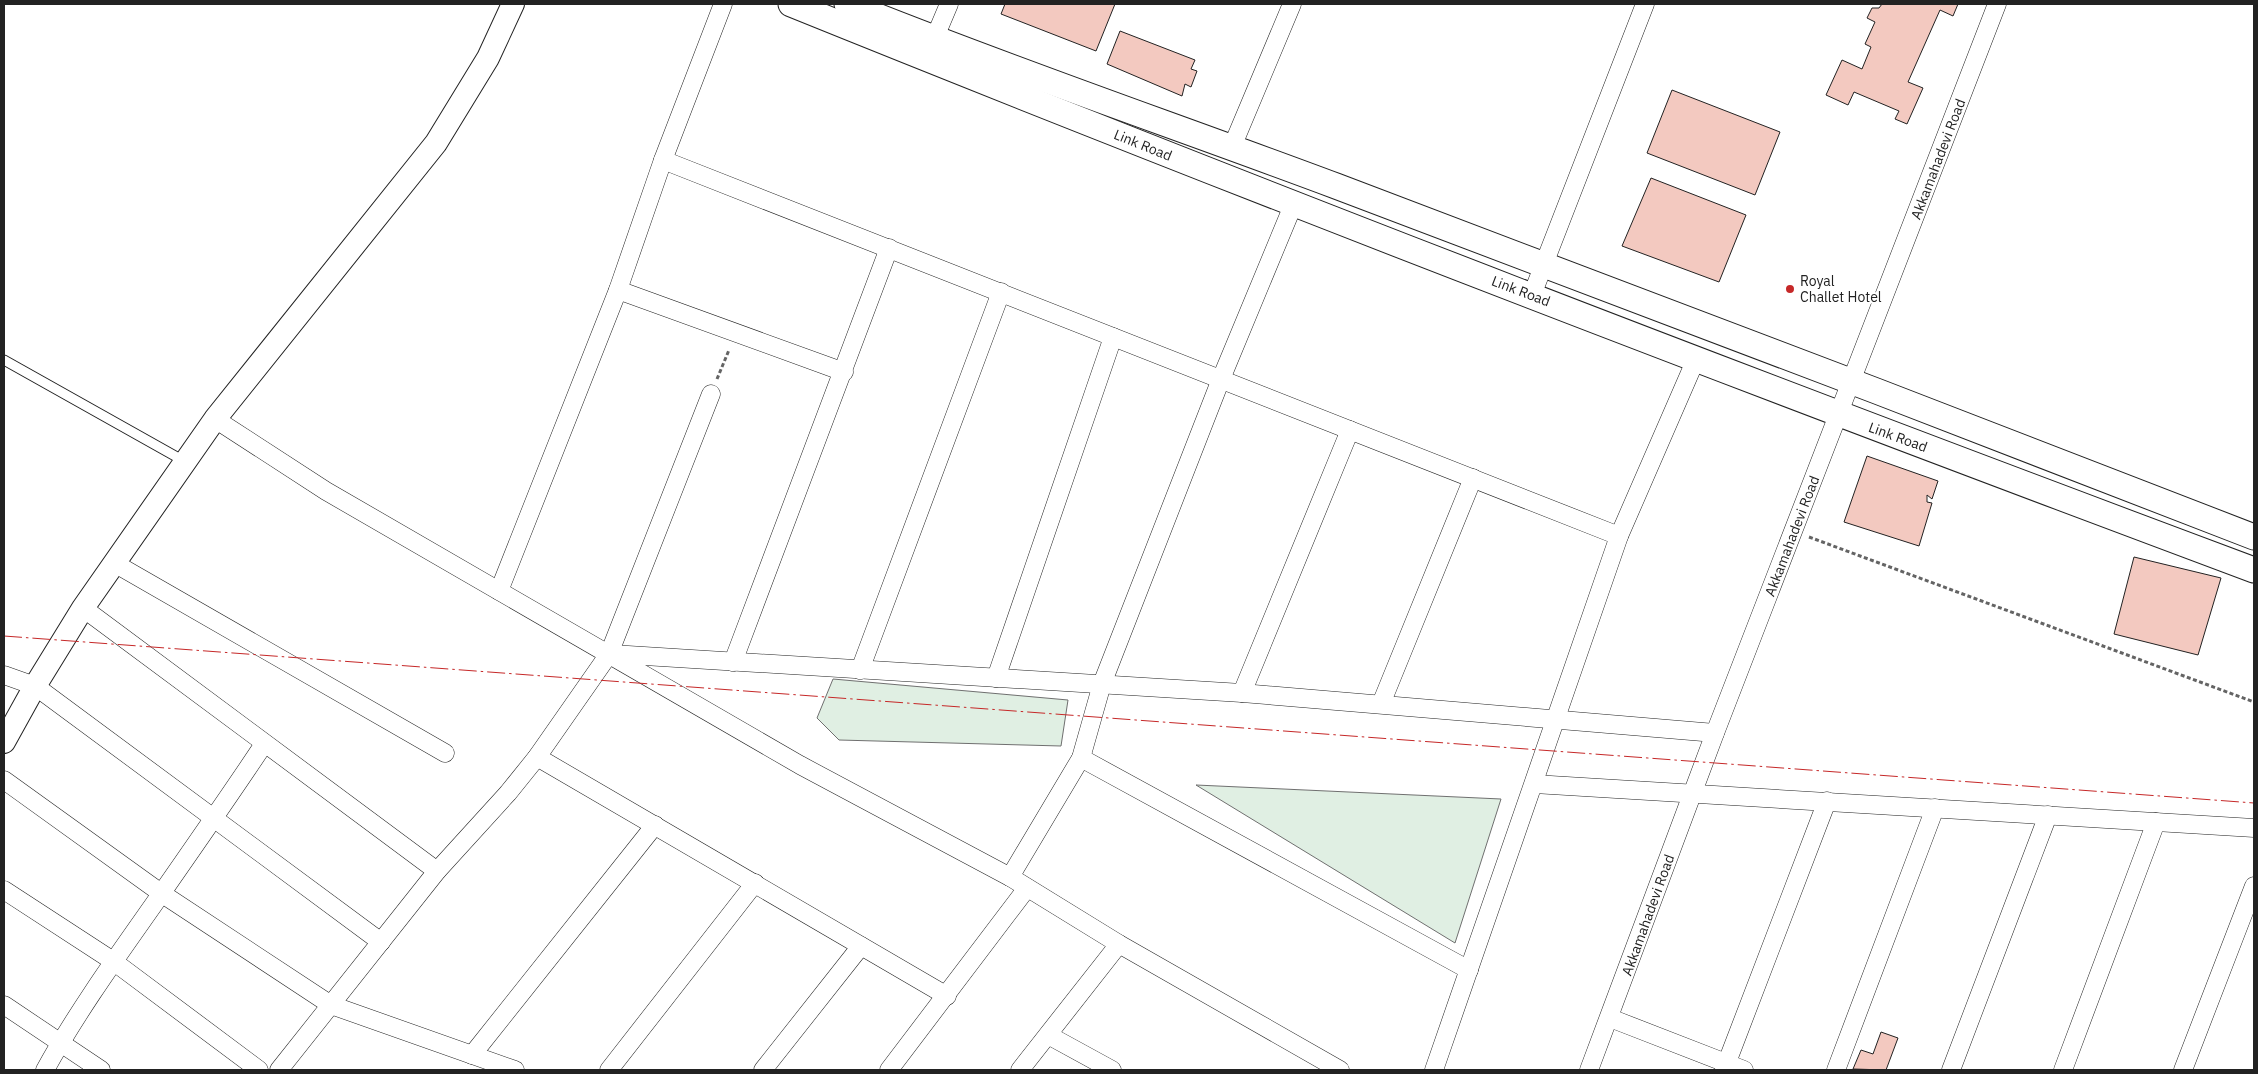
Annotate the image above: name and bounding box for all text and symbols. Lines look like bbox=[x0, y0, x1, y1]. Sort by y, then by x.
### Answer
street label: Akkamahadevi Road bbox=[1907, 96, 1969, 222]
street label: Link Road bbox=[1111, 125, 1175, 165]
street label: Link Road bbox=[1489, 272, 1553, 310]
place label: Royal Challet Hotel bbox=[1800, 272, 1882, 306]
marker: Royal Challet Hotel bbox=[1784, 283, 1796, 295]
street label: Link Road bbox=[1866, 418, 1930, 456]
street label: Akkamahadevi Road bbox=[1761, 473, 1823, 599]
street label: Akkamahadevi Road bbox=[1618, 852, 1678, 978]

